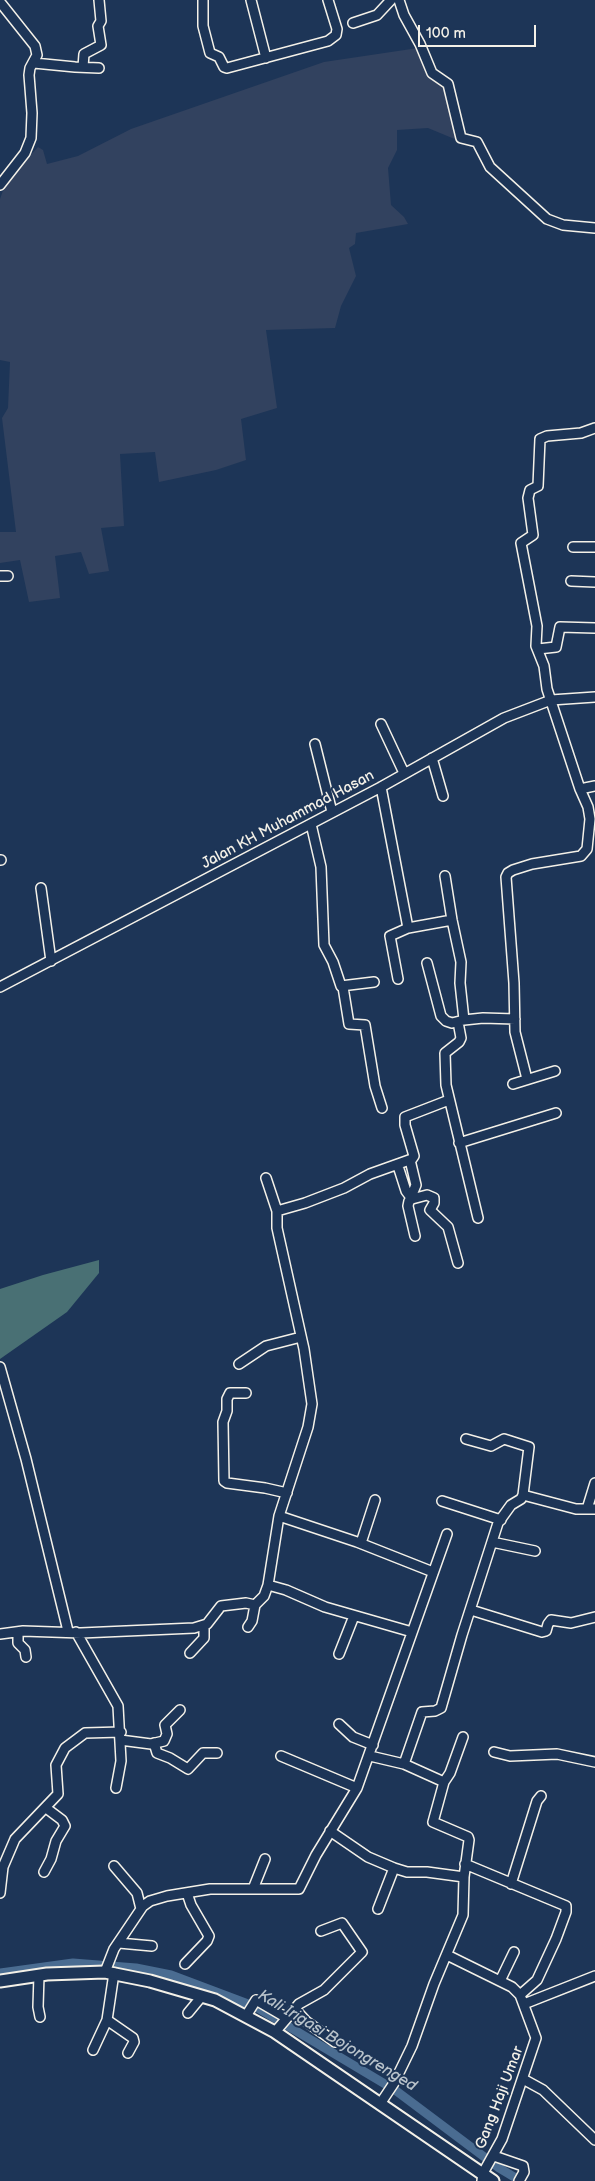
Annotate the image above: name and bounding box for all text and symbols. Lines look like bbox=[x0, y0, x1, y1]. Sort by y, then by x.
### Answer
scale bar bbox=[420, 15, 538, 47]
text: 100 m bbox=[426, 24, 466, 43]
street label: Jalan KH Muhammad Hasan bbox=[199, 767, 377, 873]
water label: Kali Irigasi Bojongrenged bbox=[254, 1986, 420, 2096]
street label: Gang Haji Umar bbox=[472, 2044, 528, 2152]

